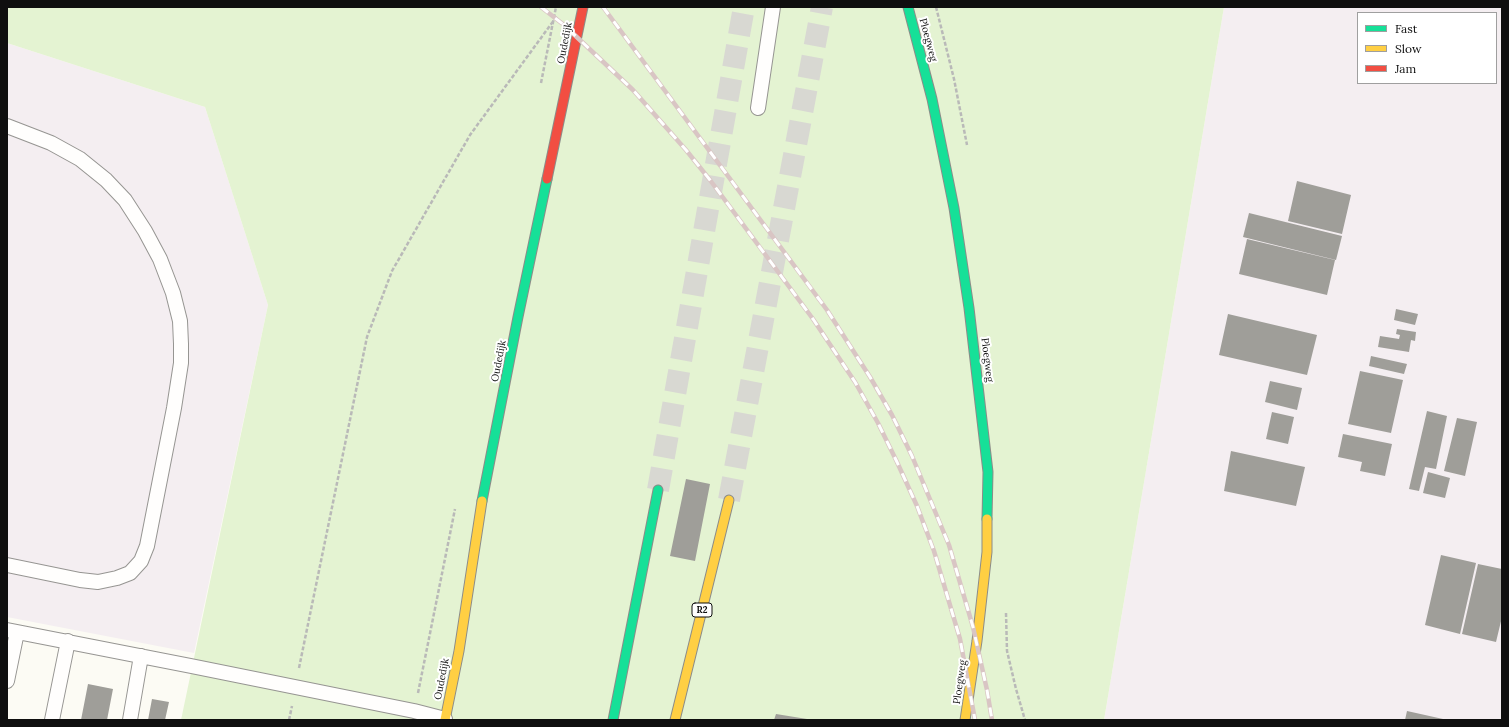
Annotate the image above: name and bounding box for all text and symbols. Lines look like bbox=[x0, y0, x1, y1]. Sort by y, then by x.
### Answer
legend bbox=[1357, 12, 1497, 84]
street label: Ploegweg bbox=[916, 17, 940, 63]
street label: Oudedijk bbox=[555, 21, 575, 65]
text: Fast bbox=[1395, 21, 1418, 36]
text: Slow bbox=[1395, 41, 1422, 56]
text: Jam bbox=[1395, 61, 1416, 76]
street label: Ploegweg bbox=[978, 337, 996, 383]
street label: Oudedijk bbox=[489, 339, 509, 383]
road number: R2 bbox=[692, 603, 712, 617]
street label: Oudedijk bbox=[432, 657, 452, 701]
street label: Ploegweg bbox=[951, 659, 969, 705]

